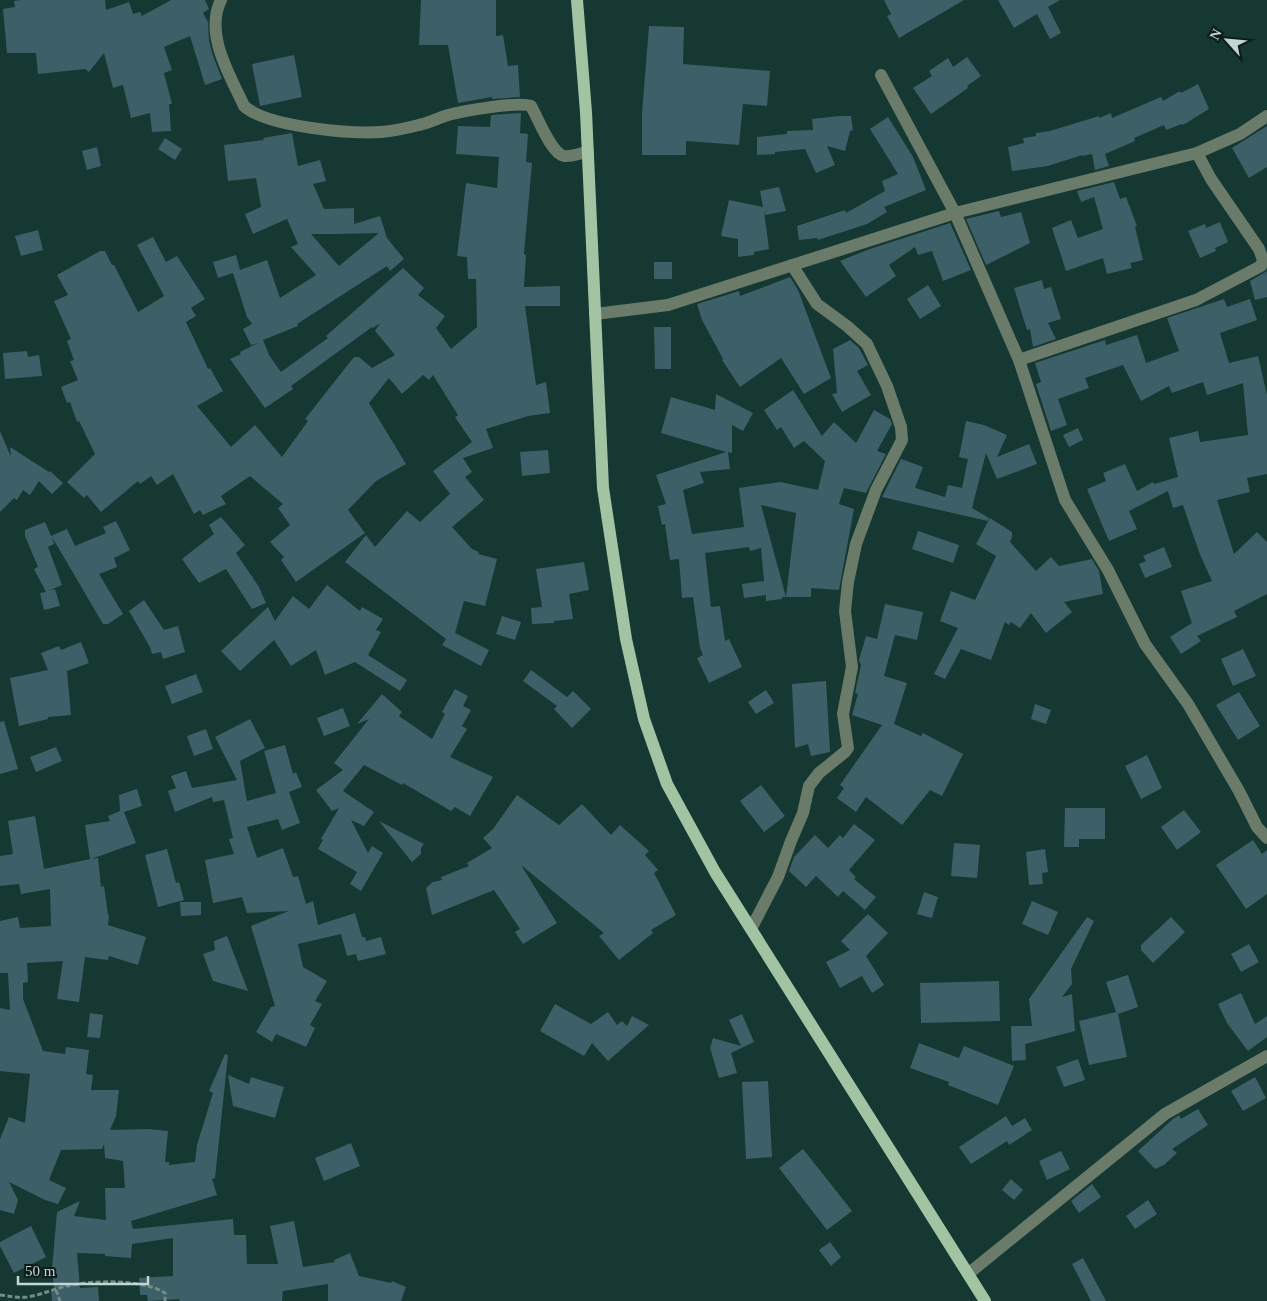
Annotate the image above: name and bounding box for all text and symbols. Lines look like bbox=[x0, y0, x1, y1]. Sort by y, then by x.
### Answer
north arrow bbox=[1202, 15, 1252, 65]
text: N bbox=[1207, 26, 1225, 42]
scale bar bbox=[18, 1254, 148, 1286]
text: 50 m bbox=[25, 1263, 56, 1279]

